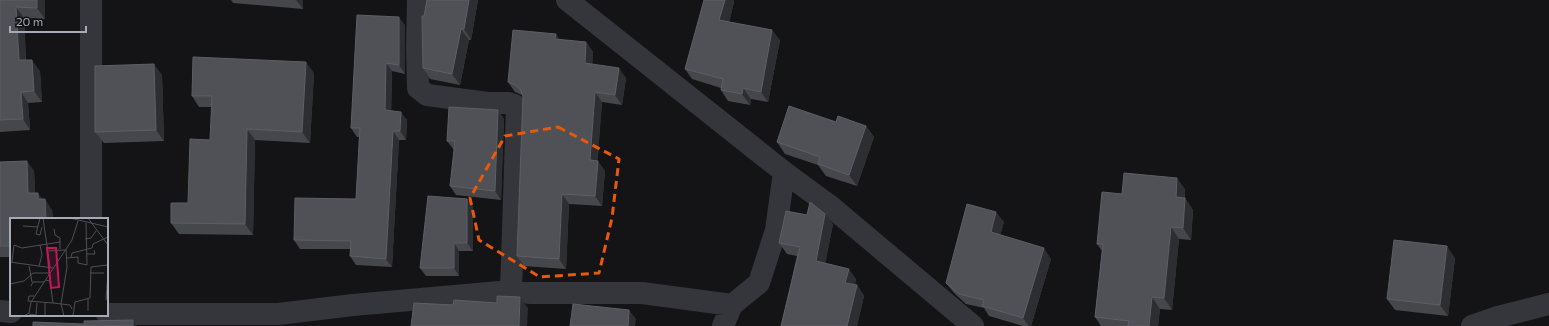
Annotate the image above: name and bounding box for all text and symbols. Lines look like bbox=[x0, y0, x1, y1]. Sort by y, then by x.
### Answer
scale bar bbox=[10, 8, 86, 34]
text: 20 m bbox=[16, 14, 43, 28]
inset map bbox=[10, 218, 108, 316]

